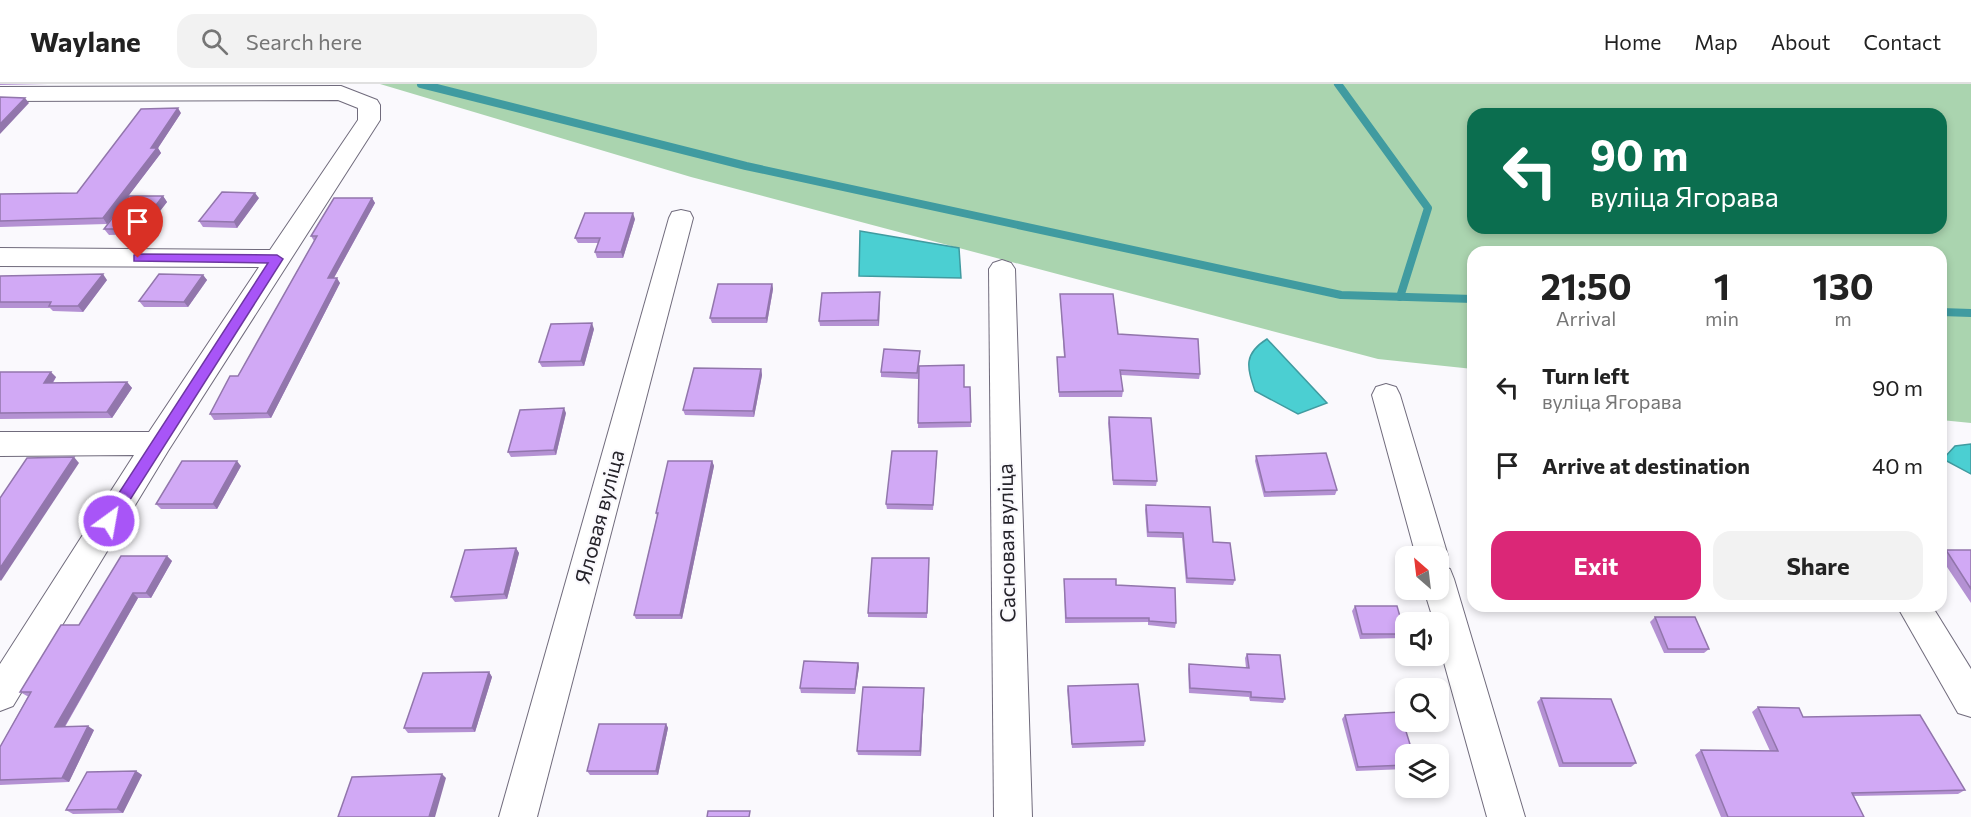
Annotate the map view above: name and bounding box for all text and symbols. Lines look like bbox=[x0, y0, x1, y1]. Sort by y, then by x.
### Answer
search box bbox=[177, 14, 597, 68]
text: Waylane bbox=[30, 24, 141, 58]
icon: search bbox=[198, 25, 231, 58]
text: Search here bbox=[246, 28, 362, 55]
text: Home bbox=[1604, 29, 1661, 54]
text: Map bbox=[1694, 29, 1738, 54]
text: About bbox=[1771, 29, 1830, 54]
text: Contact bbox=[1863, 29, 1941, 54]
text: 90 m bbox=[1590, 128, 1689, 180]
icon: left bbox=[1491, 132, 1569, 210]
text: вуліца Ягорава bbox=[1590, 180, 1779, 213]
pin bbox=[112, 196, 163, 258]
icon: arrive bbox=[121, 205, 154, 238]
text: 21:50 bbox=[1540, 263, 1632, 307]
text: 1 bbox=[1714, 263, 1730, 307]
text: 130 bbox=[1812, 263, 1874, 307]
text: Arrival bbox=[1556, 306, 1616, 330]
text: min bbox=[1705, 306, 1739, 330]
text: m bbox=[1834, 306, 1852, 330]
text: Turn left bbox=[1542, 362, 1629, 389]
icon: left bbox=[1491, 371, 1524, 404]
text: 90 m bbox=[1872, 374, 1923, 401]
text: вуліца Ягорава bbox=[1542, 389, 1682, 413]
street label: Яловая вуліца bbox=[569, 447, 628, 586]
icon: arrive bbox=[1491, 449, 1524, 482]
text: Arrive at destination bbox=[1542, 452, 1750, 479]
text: 40 m bbox=[1872, 452, 1923, 479]
street label: Сасновая вуліца bbox=[992, 463, 1019, 623]
position arrow bbox=[77, 489, 141, 553]
button: Exit bbox=[1491, 531, 1701, 600]
button: Share bbox=[1713, 531, 1923, 600]
north arrow bbox=[1395, 546, 1449, 600]
map controls bbox=[1395, 546, 1449, 798]
button: sound bbox=[1395, 612, 1449, 666]
button: search bbox=[1395, 678, 1449, 732]
button: layers bbox=[1395, 744, 1449, 798]

